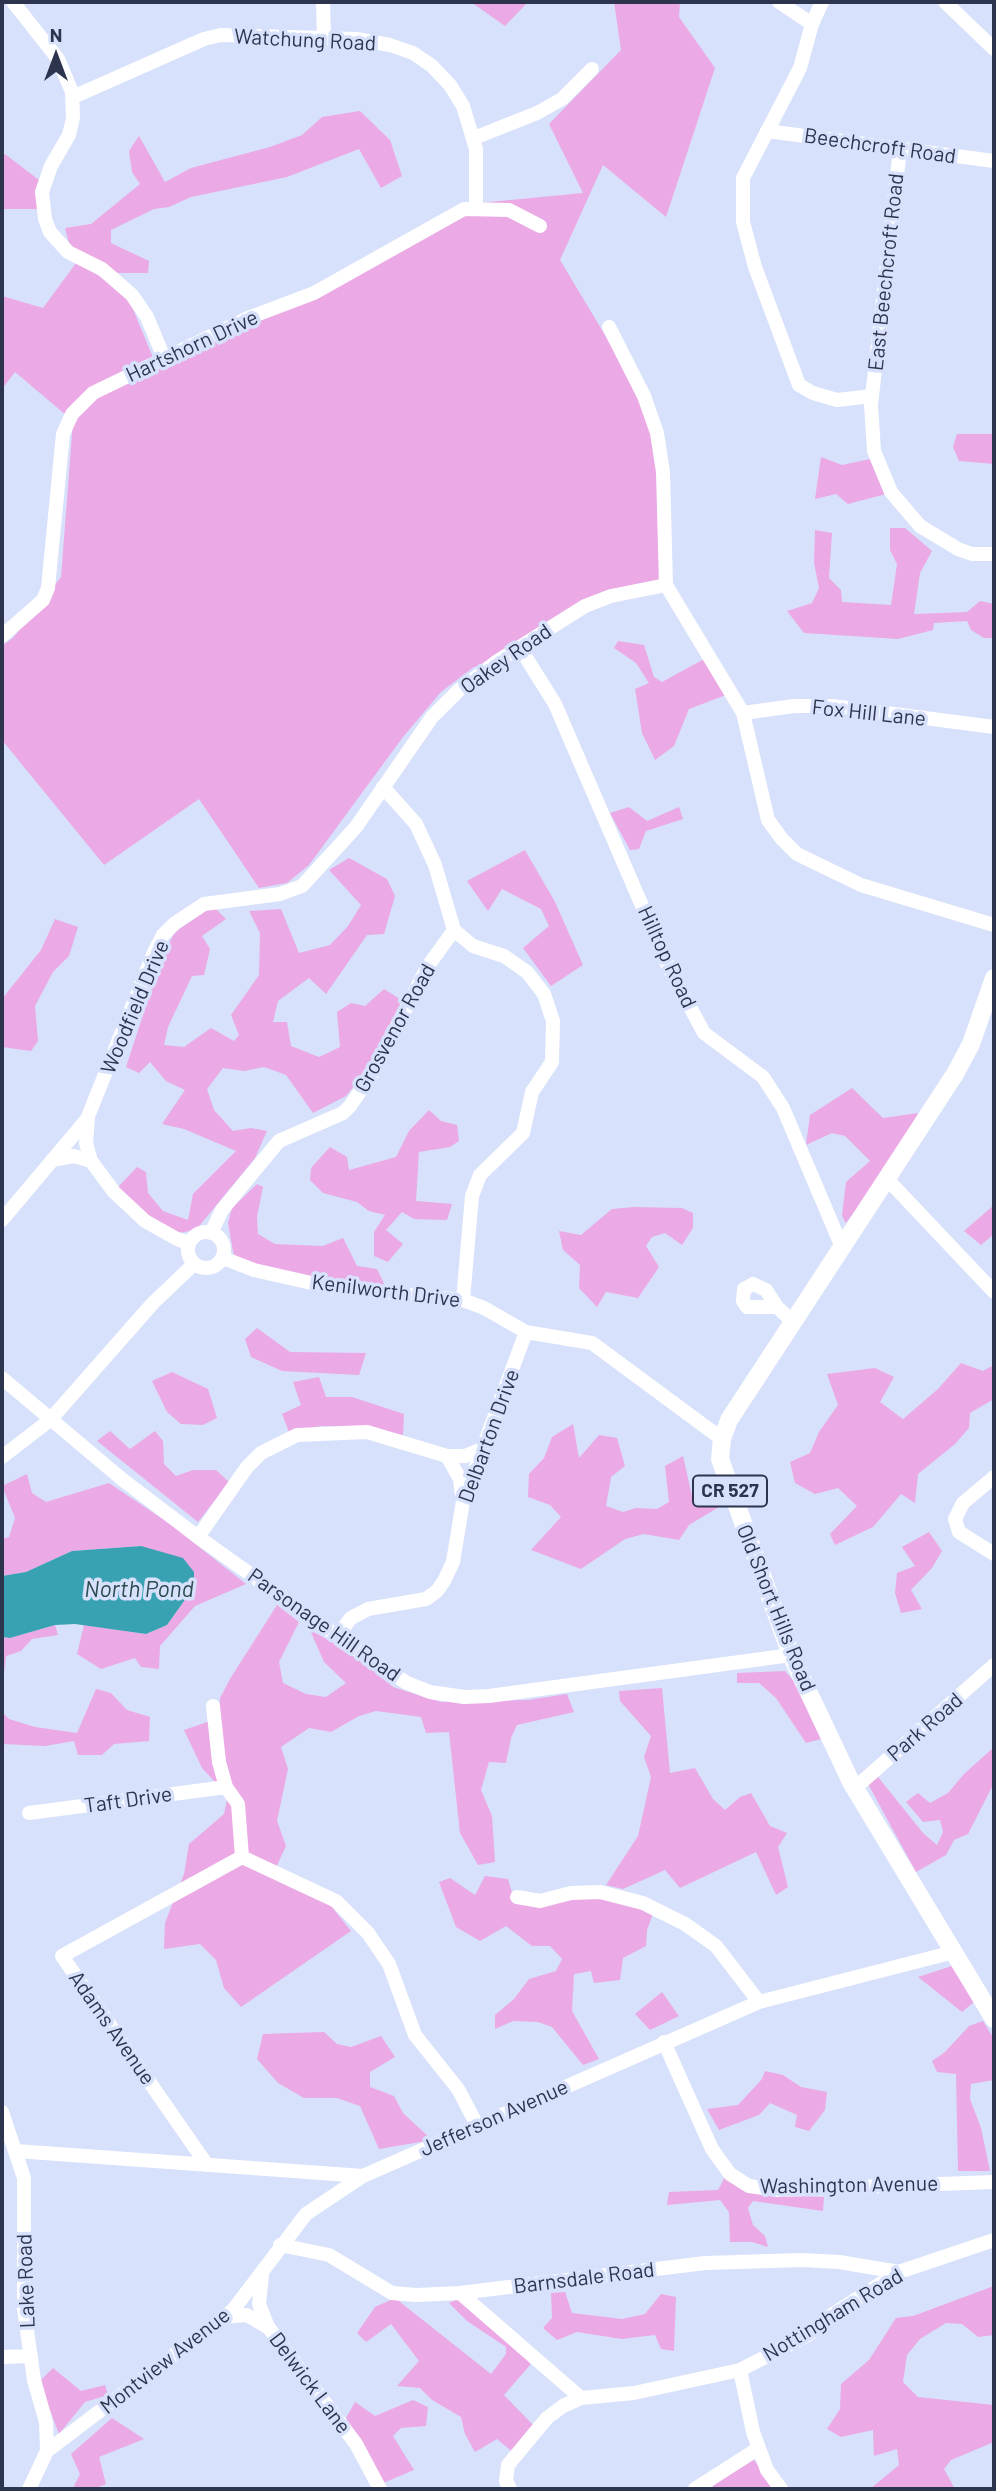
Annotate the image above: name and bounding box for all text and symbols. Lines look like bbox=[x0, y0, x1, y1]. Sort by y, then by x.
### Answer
north arrow bbox=[21, 21, 91, 91]
text: N bbox=[50, 23, 62, 46]
street label: Watchung Road bbox=[233, 24, 377, 56]
street label: Beechcroft Road bbox=[802, 123, 958, 169]
street label: East Beechcroft Road bbox=[863, 172, 909, 372]
street label: Hartshorn Drive bbox=[122, 304, 262, 388]
street label: Oakey Road bbox=[456, 619, 556, 699]
street label: Fox Hill Lane bbox=[811, 694, 927, 732]
street label: Hilltop Road bbox=[632, 902, 702, 1012]
street label: Woodfield Drive bbox=[95, 936, 175, 1078]
street label: Grosvenor Road bbox=[349, 959, 441, 1097]
street label: Kenilworth Drive bbox=[310, 1269, 462, 1313]
street label: Delbarton Drive bbox=[453, 1366, 525, 1506]
road number: CR 527 bbox=[693, 1476, 767, 1506]
street label: Old Short Hills Road bbox=[731, 1521, 821, 1695]
street label: Parsonage Hill Road bbox=[243, 1563, 405, 1687]
water label: North Pond bbox=[84, 1575, 194, 1603]
street label: Park Road bbox=[882, 1687, 968, 1767]
street label: Taft Drive bbox=[82, 1781, 174, 1819]
street label: Adams Avenue bbox=[64, 1966, 160, 2090]
street label: Jefferson Avenue bbox=[416, 2074, 572, 2162]
street label: Washington Avenue bbox=[760, 2171, 938, 2199]
street label: Lake Road bbox=[12, 2233, 40, 2329]
street label: Barnsdale Road bbox=[512, 2257, 656, 2299]
street label: Nottingham Road bbox=[758, 2263, 908, 2367]
street label: Montview Avenue bbox=[95, 2303, 235, 2419]
street label: Delwick Lane bbox=[264, 2327, 356, 2439]

